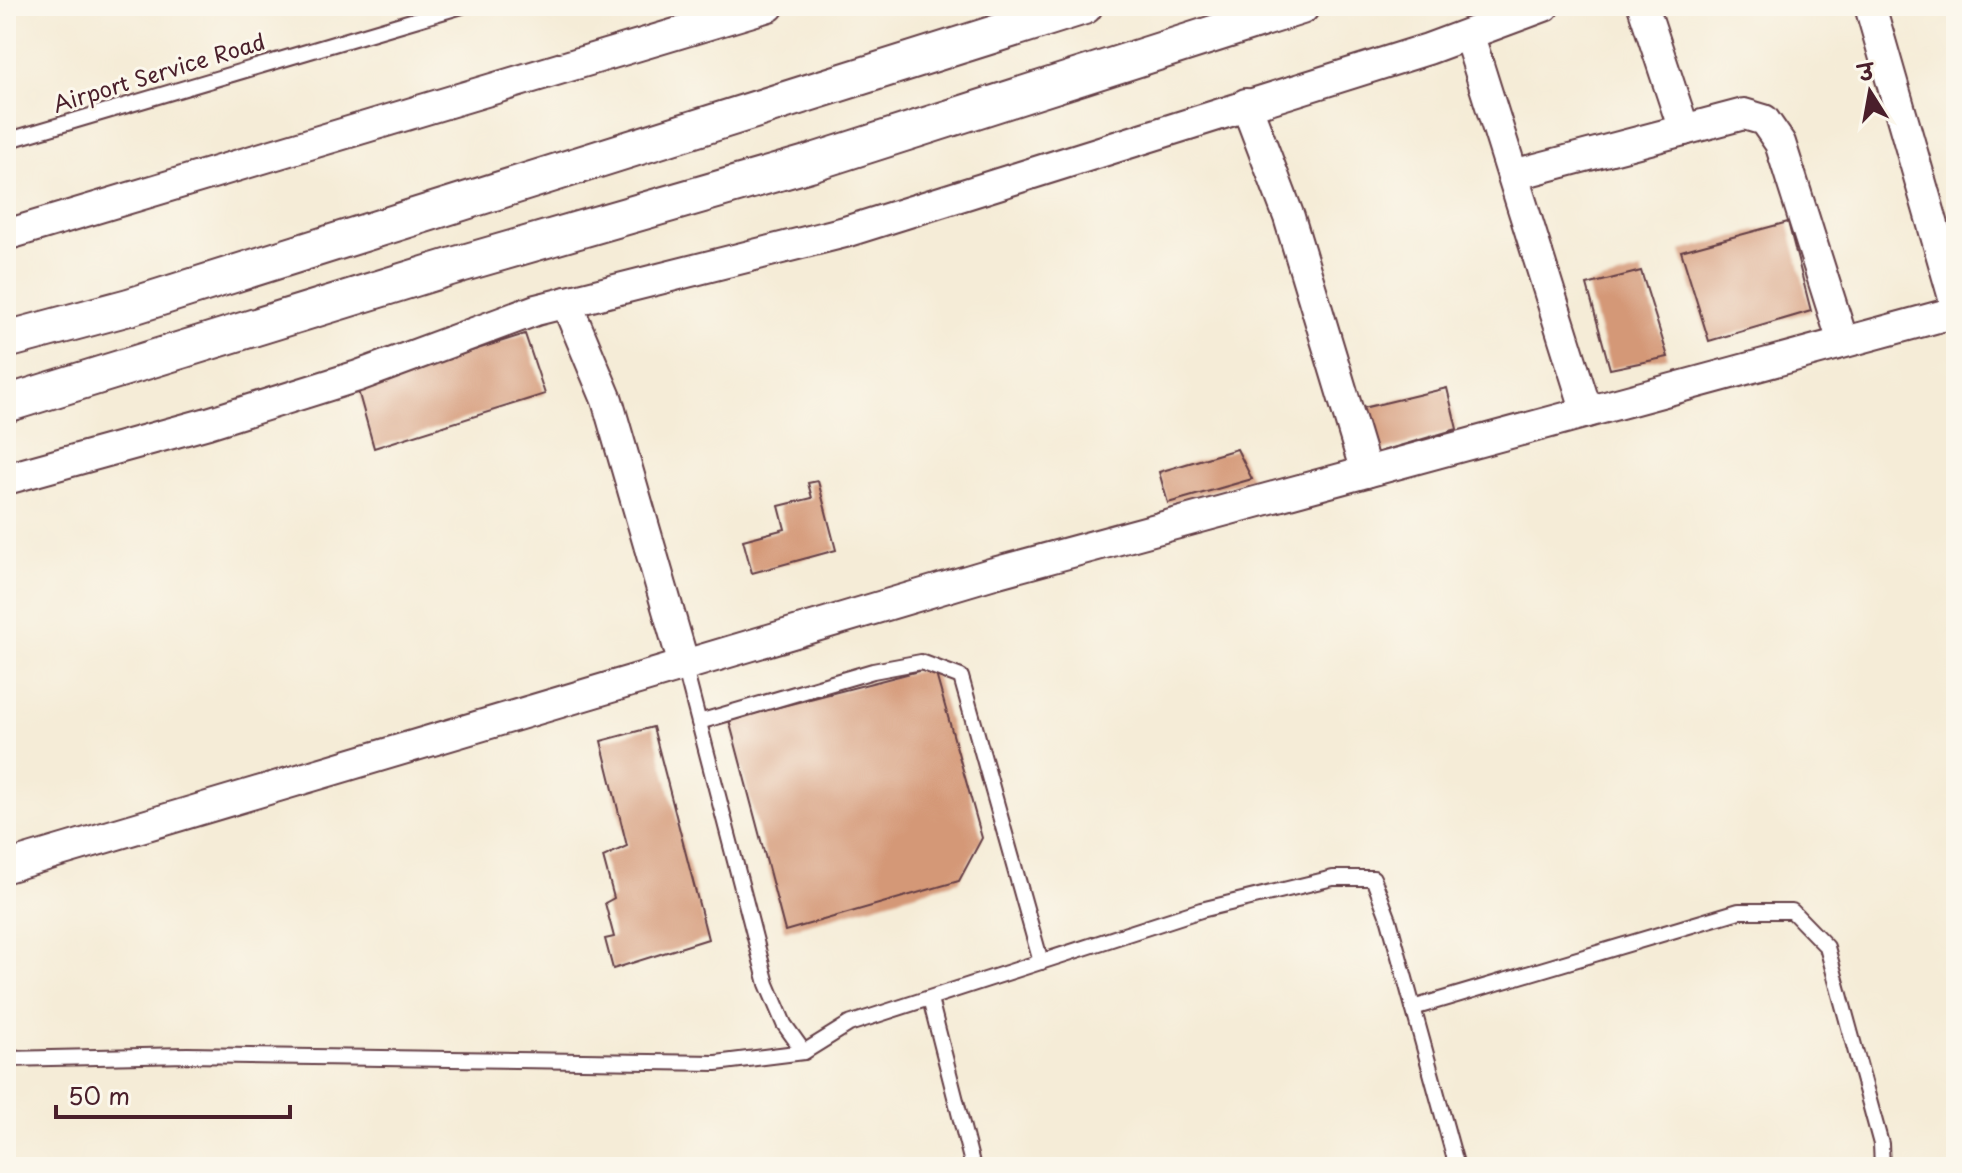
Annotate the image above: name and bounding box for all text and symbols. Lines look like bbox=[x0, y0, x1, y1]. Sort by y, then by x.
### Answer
street label: Airport Service Road bbox=[48, 24, 269, 120]
north arrow bbox=[1830, 52, 1910, 132]
text: उ bbox=[1854, 53, 1879, 89]
scale bar bbox=[56, 1069, 290, 1119]
text: 50 m bbox=[68, 1077, 130, 1113]

